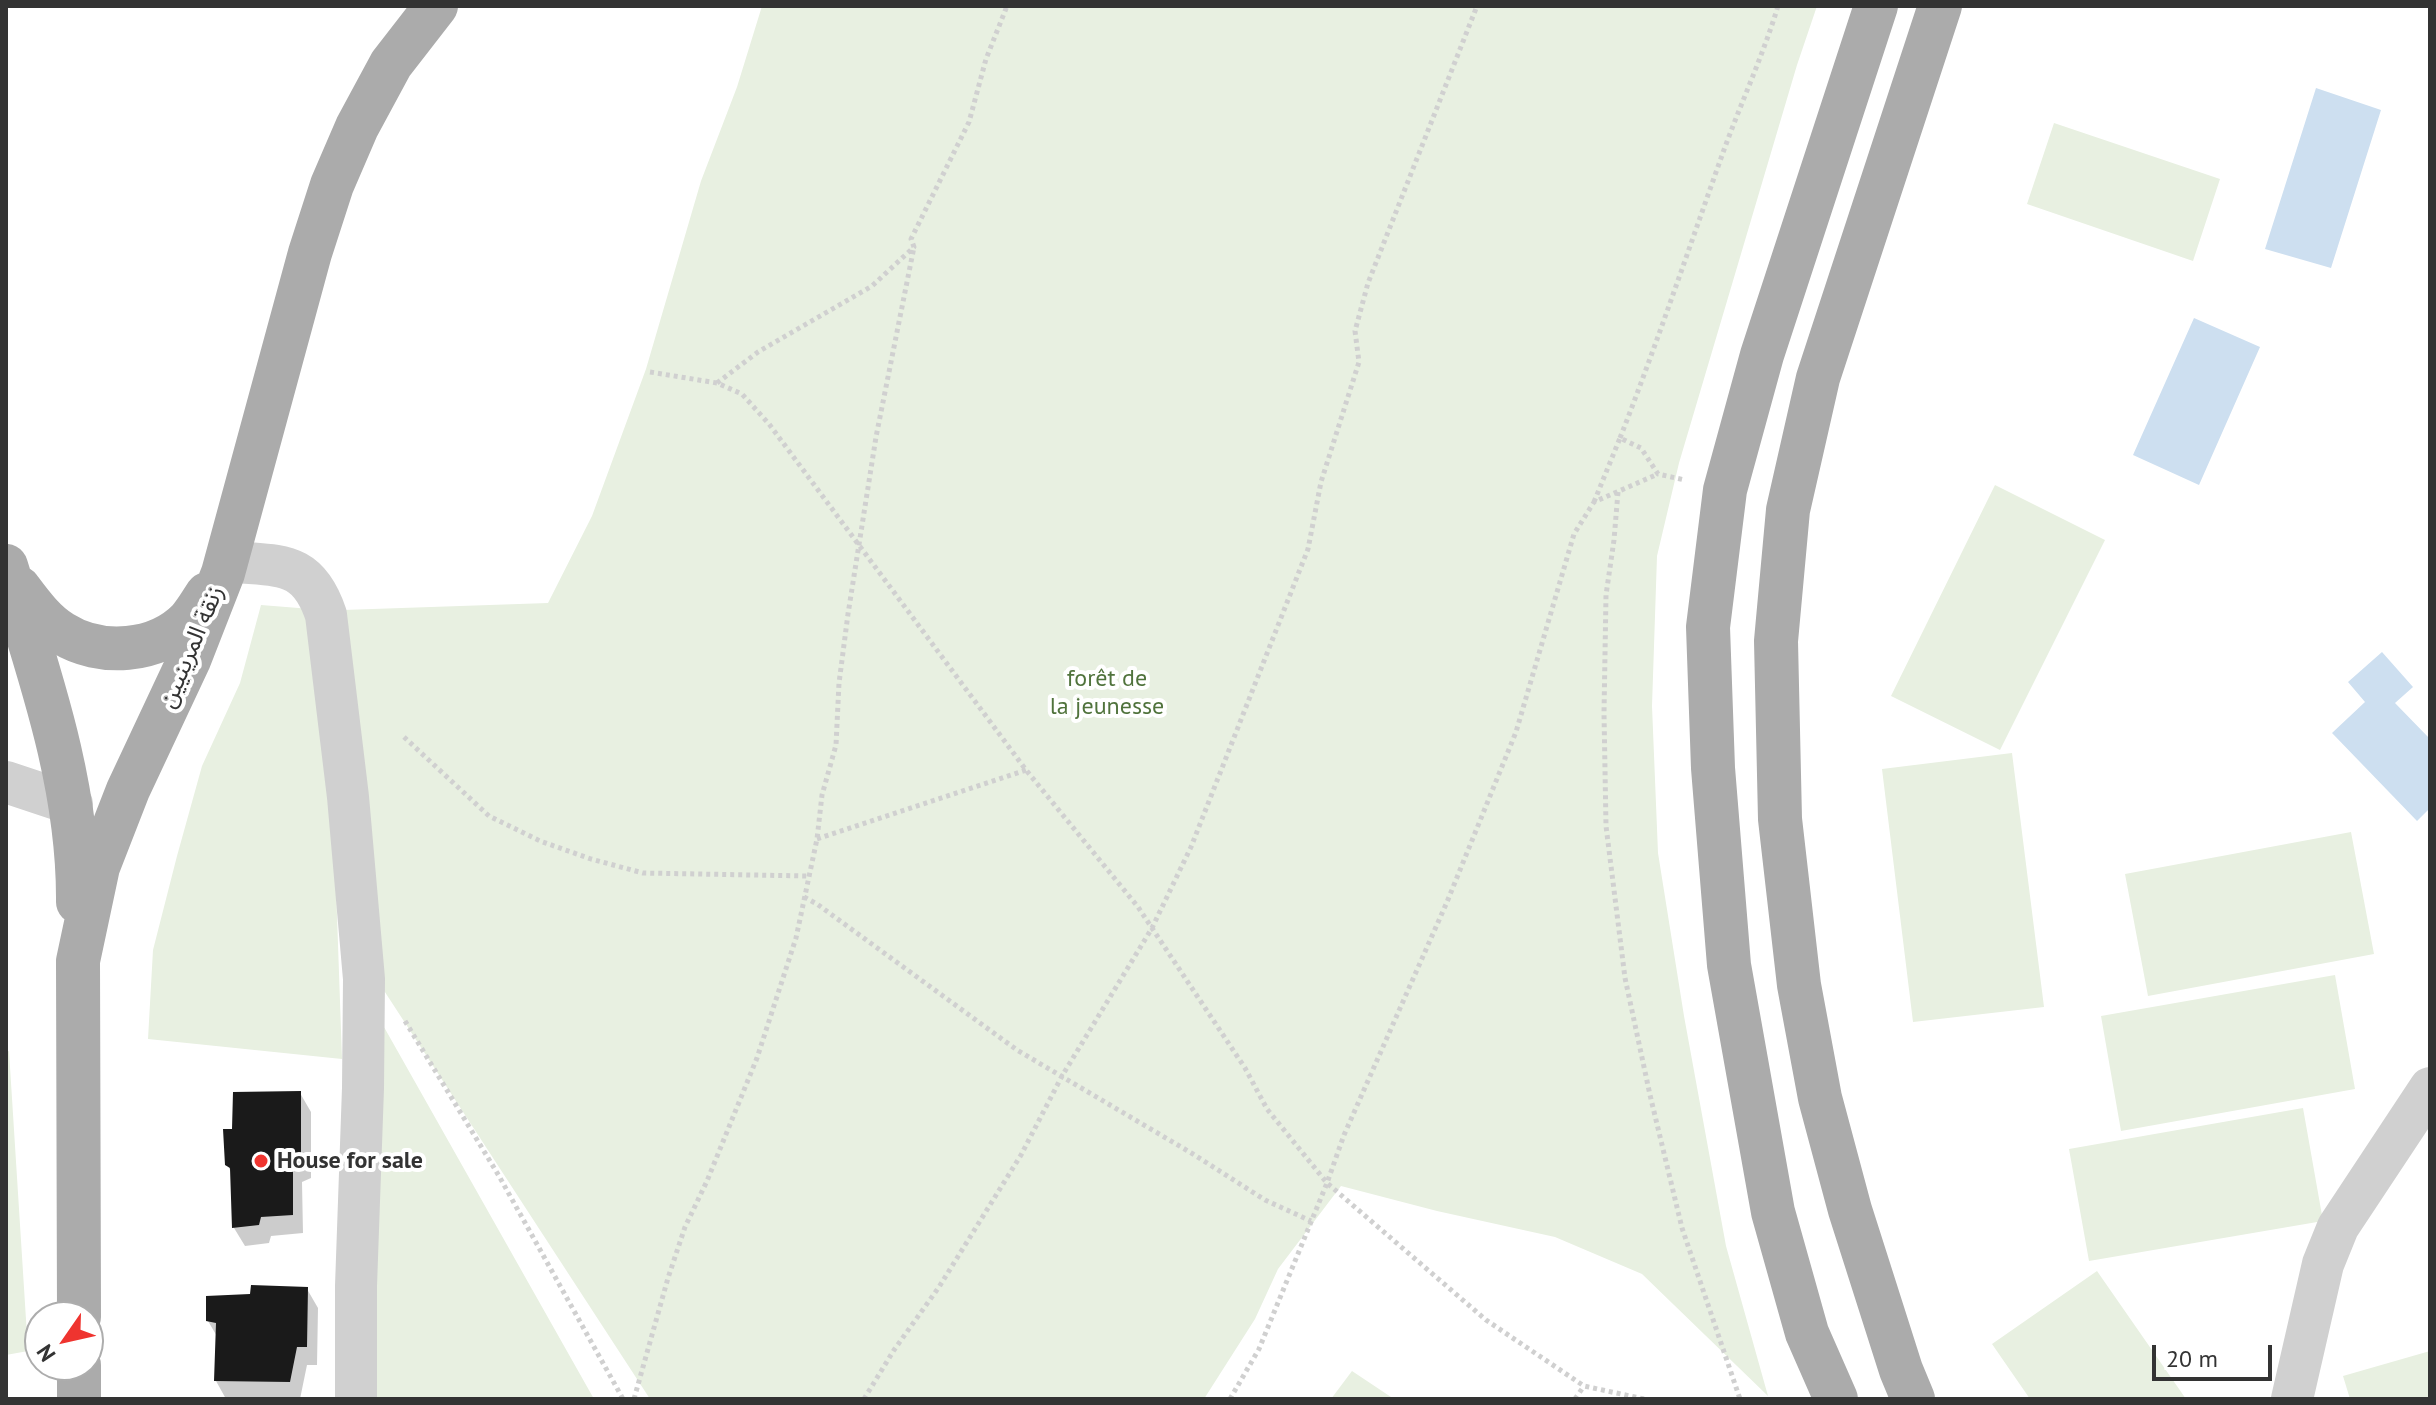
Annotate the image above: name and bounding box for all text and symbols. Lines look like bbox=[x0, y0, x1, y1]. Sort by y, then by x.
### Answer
street label: زنقة المرينيين bbox=[153, 582, 231, 712]
park label: forêt de la jeunesse bbox=[1050, 665, 1164, 721]
place label: House for sale bbox=[277, 1147, 423, 1175]
marker: House for sale bbox=[252, 1152, 270, 1170]
north arrow bbox=[24, 1301, 104, 1381]
scale bar bbox=[2156, 1329, 2276, 1379]
text: N bbox=[30, 1339, 61, 1367]
text: 20 m bbox=[2166, 1343, 2218, 1374]

